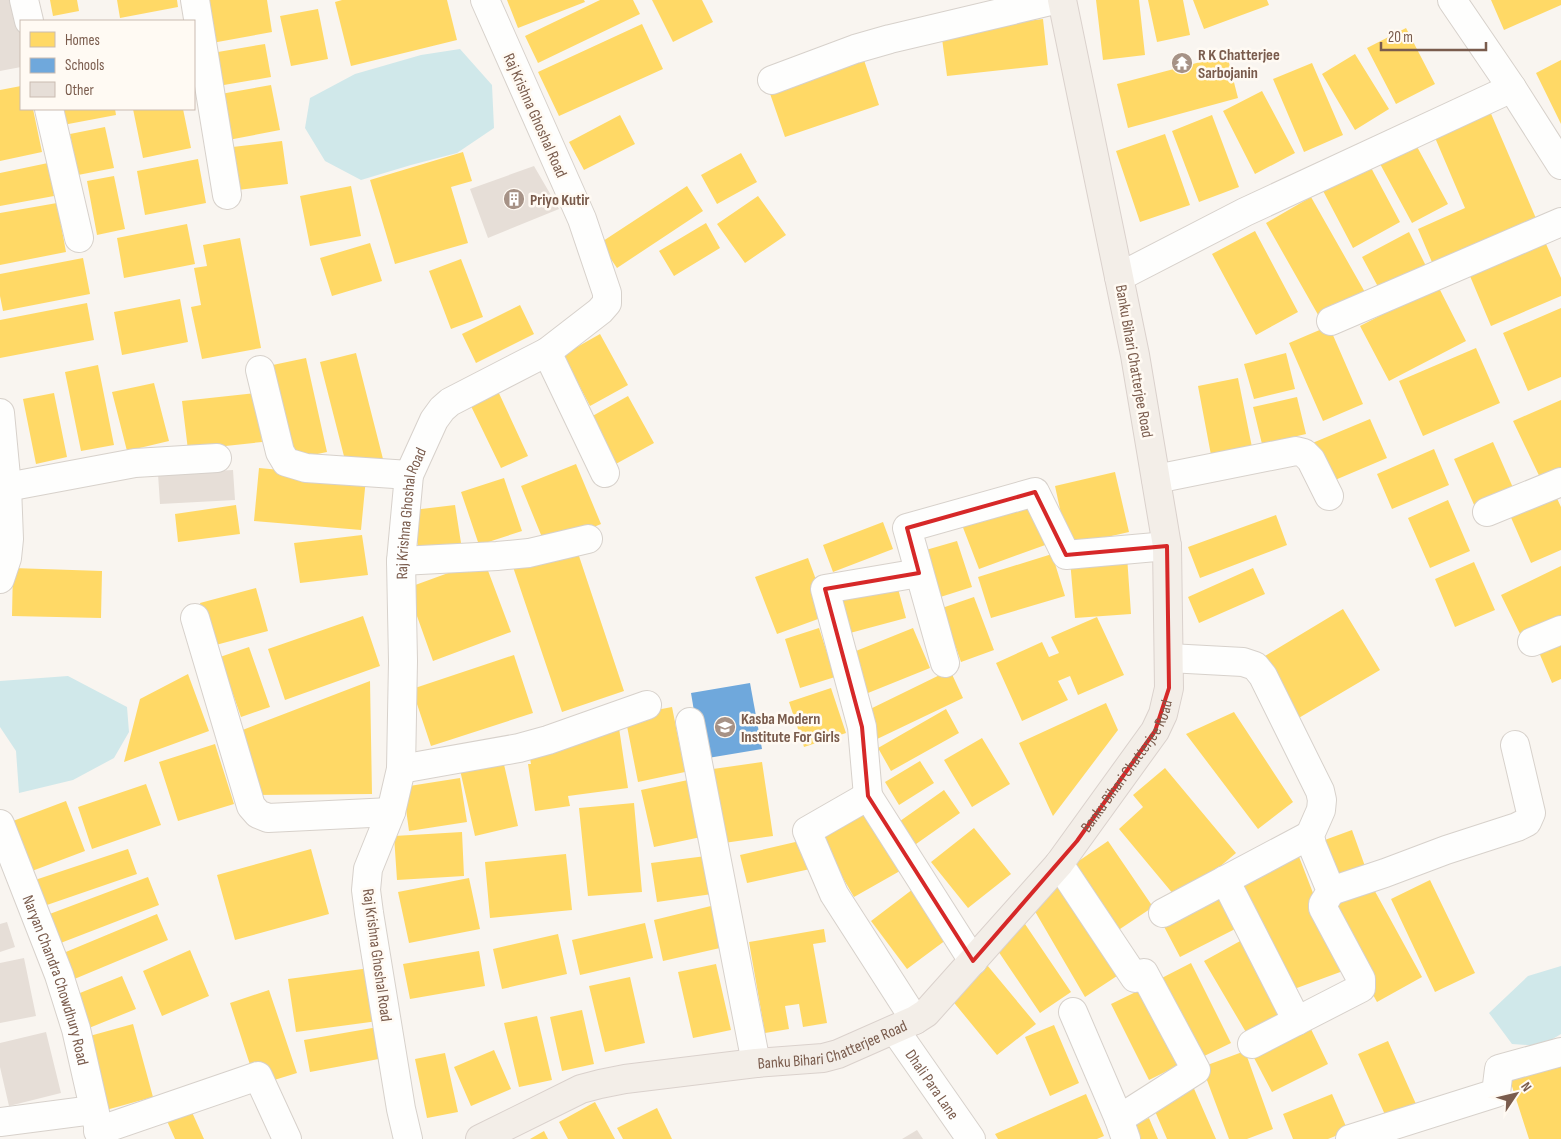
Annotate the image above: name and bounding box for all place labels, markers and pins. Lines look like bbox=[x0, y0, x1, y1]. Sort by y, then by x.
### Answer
place label: R K Chatterjee Sarbojanin bbox=[1198, 46, 1280, 83]
temple icon: R K Chatterjee Sarbojanin bbox=[1170, 51, 1194, 75]
building icon: Priyo Kutir bbox=[502, 187, 526, 211]
place label: Priyo Kutir bbox=[530, 191, 590, 210]
place label: Kasba Modern Institute For Girls bbox=[741, 710, 840, 747]
school or university icon: Kasba Modern Institute For Girls bbox=[713, 715, 737, 739]

